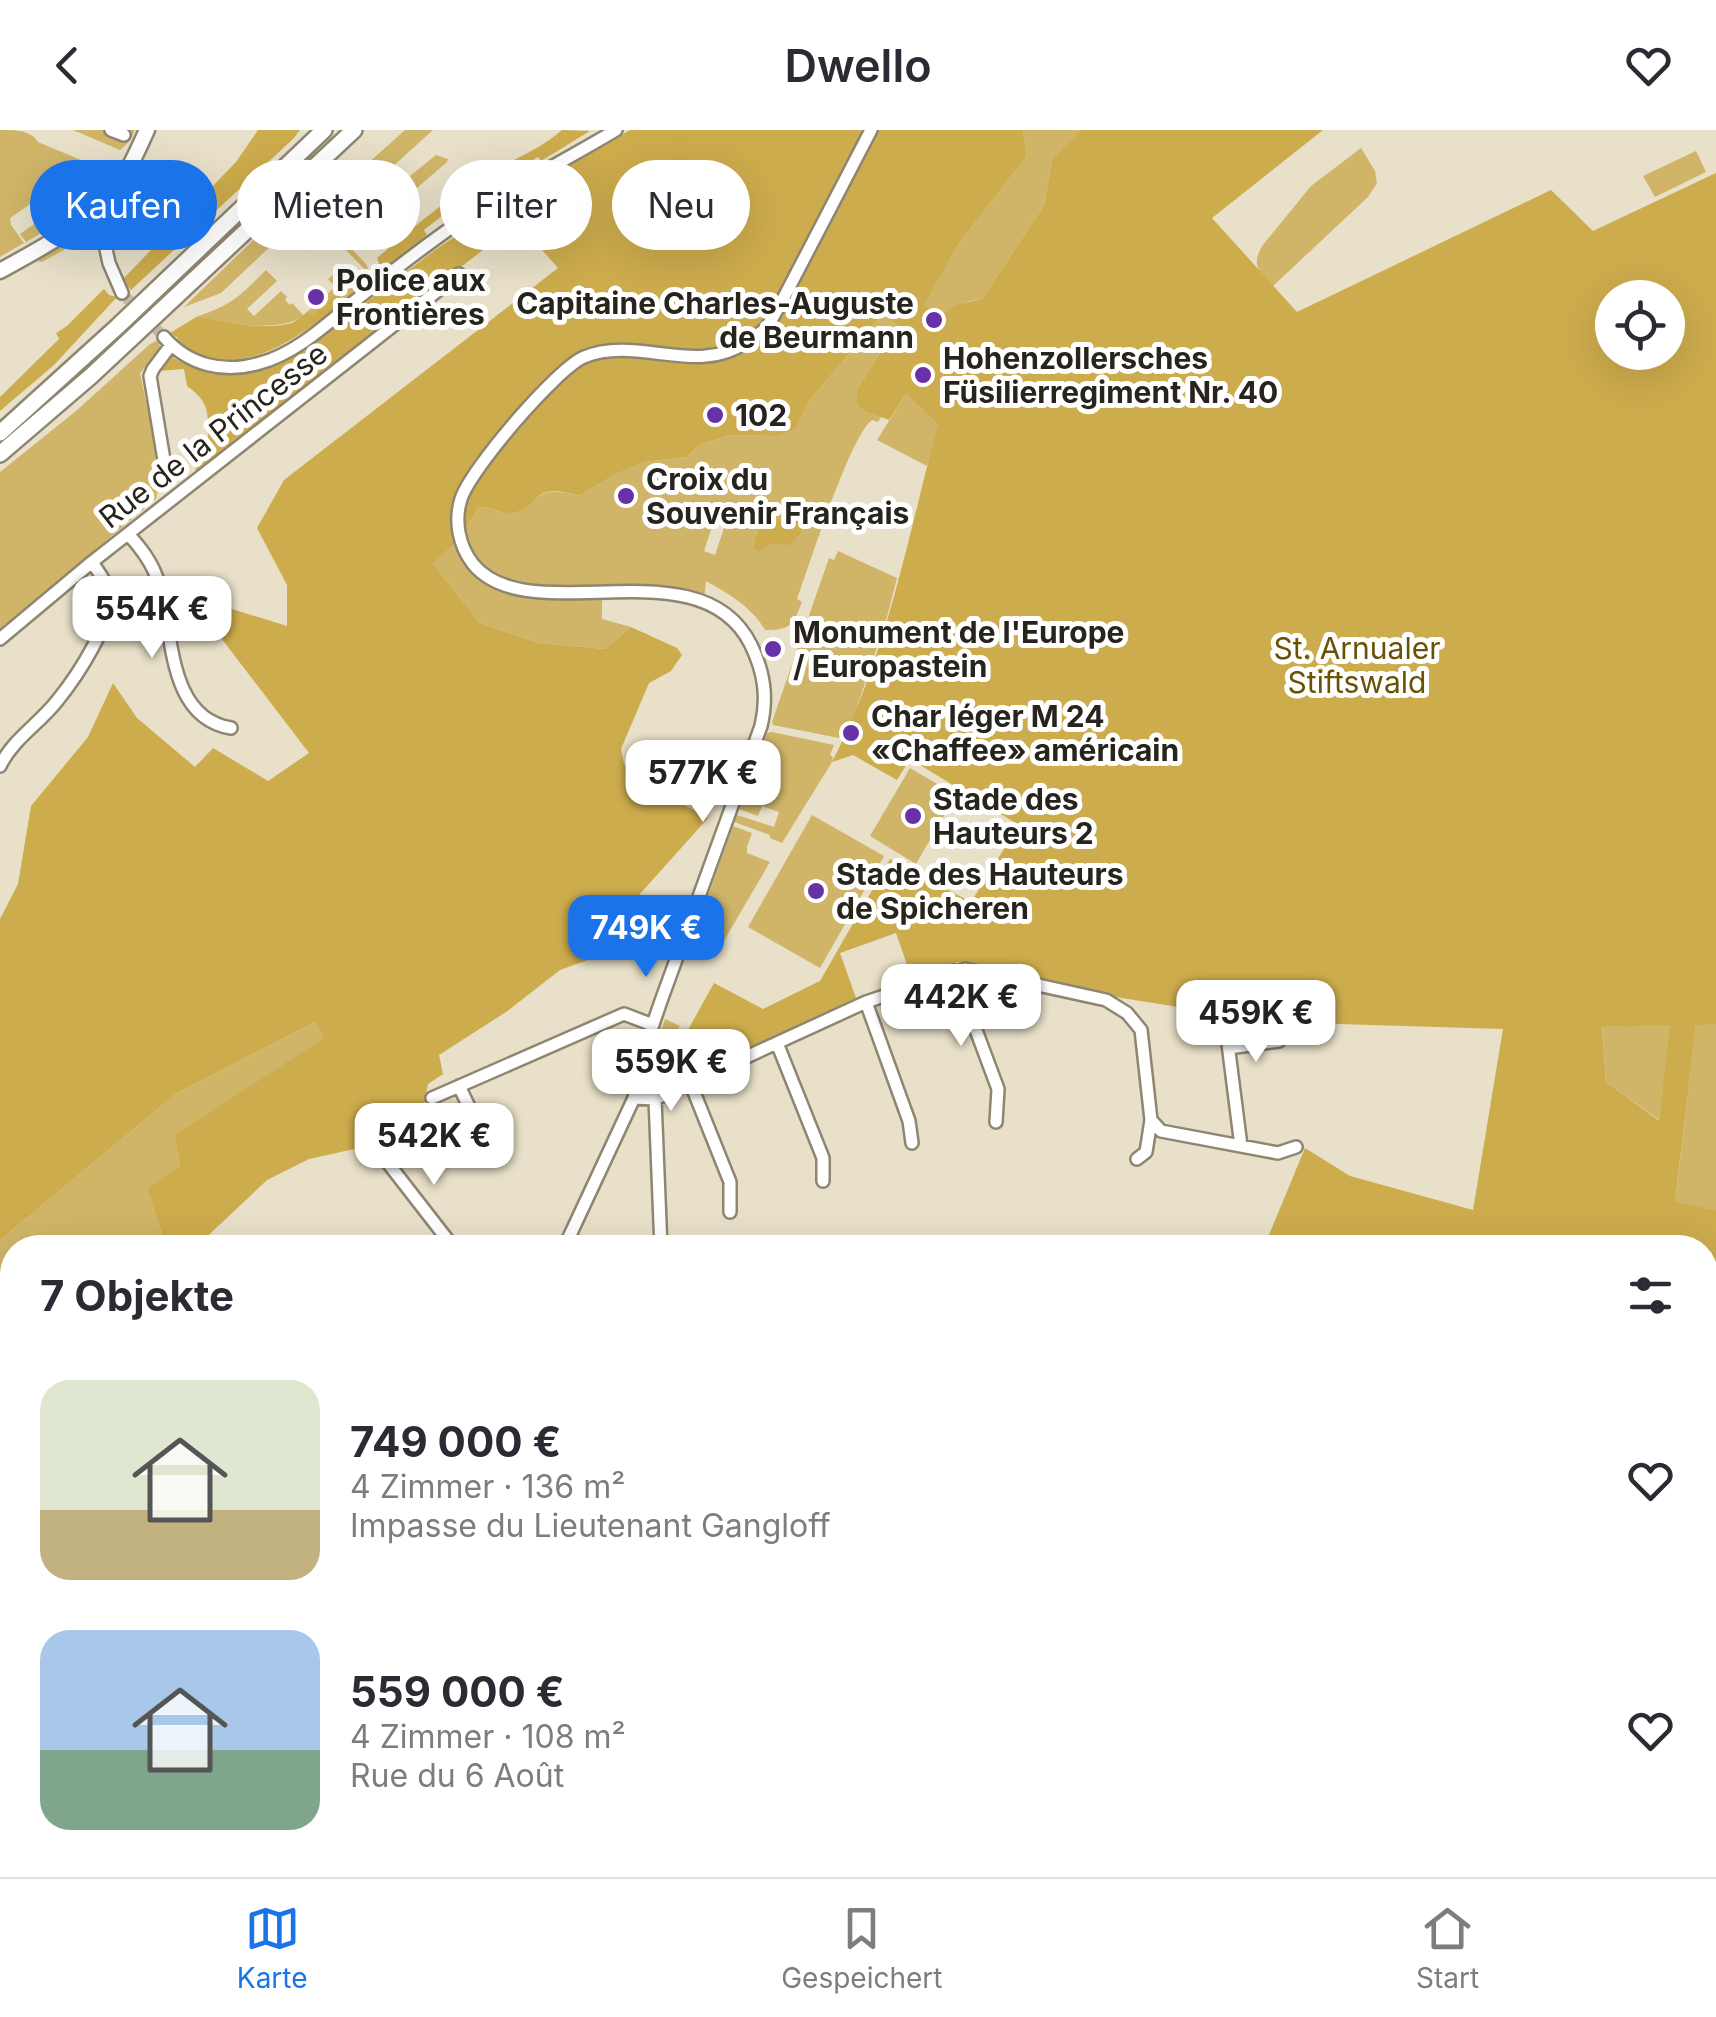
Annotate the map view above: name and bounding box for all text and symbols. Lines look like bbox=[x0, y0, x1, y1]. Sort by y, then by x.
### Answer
icon: back bbox=[40, 38, 95, 93]
text: Dwello bbox=[784, 38, 932, 93]
icon: heart bbox=[1621, 38, 1676, 93]
chip: Kaufen bbox=[30, 160, 217, 250]
chip: Mieten bbox=[237, 160, 420, 250]
chip: Filter bbox=[440, 160, 592, 250]
chip: Neu bbox=[612, 160, 750, 250]
place label: Police aux Frontières bbox=[336, 262, 486, 332]
map controls bbox=[1595, 280, 1685, 370]
button: locate bbox=[1595, 280, 1685, 370]
place label: Capitaine Charles-Auguste de Beurmann bbox=[516, 285, 914, 355]
marker: Police aux Frontières bbox=[305, 286, 327, 308]
marker: Capitaine Charles-Auguste de Beurmann bbox=[923, 309, 945, 331]
street label: Rue de la Princesse bbox=[92, 335, 334, 535]
place label: Hohenzollersches Füsilierregiment Nr. 40 bbox=[943, 340, 1278, 410]
marker: Hohenzollersches Füsilierregiment Nr. 40 bbox=[912, 364, 934, 386]
place label: 102 bbox=[735, 397, 787, 433]
marker: 102 bbox=[704, 404, 726, 426]
place label: Croix du Souvenir Français bbox=[646, 461, 909, 531]
marker: Croix du Souvenir Français bbox=[615, 485, 637, 507]
pin: 554K € bbox=[71, 576, 233, 661]
text: 554K € bbox=[94, 589, 210, 628]
place label: Monument de l'Europe / Europastein bbox=[793, 614, 1124, 684]
park label: St. Arnualer Stiftswald bbox=[1274, 630, 1440, 700]
marker: Monument de l'Europe / Europastein bbox=[762, 638, 784, 660]
place label: Char léger M 24 «Chaffee» américain bbox=[871, 698, 1179, 768]
marker: Char léger M 24 «Chaffee» américain bbox=[840, 722, 862, 744]
pin: 577K € bbox=[622, 740, 784, 825]
text: 577K € bbox=[648, 753, 758, 792]
place label: Stade des Hauteurs 2 bbox=[933, 781, 1094, 851]
marker: Stade des Hauteurs 2 bbox=[902, 805, 924, 827]
place label: Stade des Hauteurs de Spicheren bbox=[836, 856, 1124, 926]
marker: Stade des Hauteurs de Spicheren bbox=[805, 880, 827, 902]
pin: 749K € bbox=[565, 895, 727, 980]
text: 749K € bbox=[590, 908, 702, 947]
pin: 442K € bbox=[880, 964, 1042, 1049]
text: 442K € bbox=[903, 977, 1019, 1016]
pin: 459K € bbox=[1175, 980, 1337, 1065]
text: 459K € bbox=[1198, 993, 1314, 1032]
pin: 559K € bbox=[590, 1029, 752, 1114]
text: 559K € bbox=[614, 1042, 728, 1081]
pin: 542K € bbox=[353, 1103, 515, 1188]
text: 542K € bbox=[377, 1116, 491, 1155]
icon: filters bbox=[1623, 1268, 1678, 1323]
text: 7 Objekte bbox=[40, 1270, 234, 1321]
text: 749 000 € bbox=[350, 1416, 561, 1467]
icon: home bbox=[120, 1420, 240, 1540]
icon: heart bbox=[1623, 1453, 1678, 1508]
text: 4 Zimmer · 136 m² bbox=[350, 1467, 625, 1506]
text: Impasse du Lieutenant Gangloff bbox=[350, 1506, 831, 1545]
text: 559 000 € bbox=[350, 1666, 565, 1717]
icon: home bbox=[120, 1670, 240, 1790]
icon: heart bbox=[1623, 1703, 1678, 1758]
text: 4 Zimmer · 108 m² bbox=[350, 1717, 626, 1756]
text: Rue du 6 Août bbox=[350, 1756, 564, 1795]
tab: Karte bbox=[237, 1901, 308, 1995]
tab: Gespeichert bbox=[781, 1901, 942, 1995]
tab: Start bbox=[1416, 1901, 1479, 1995]

